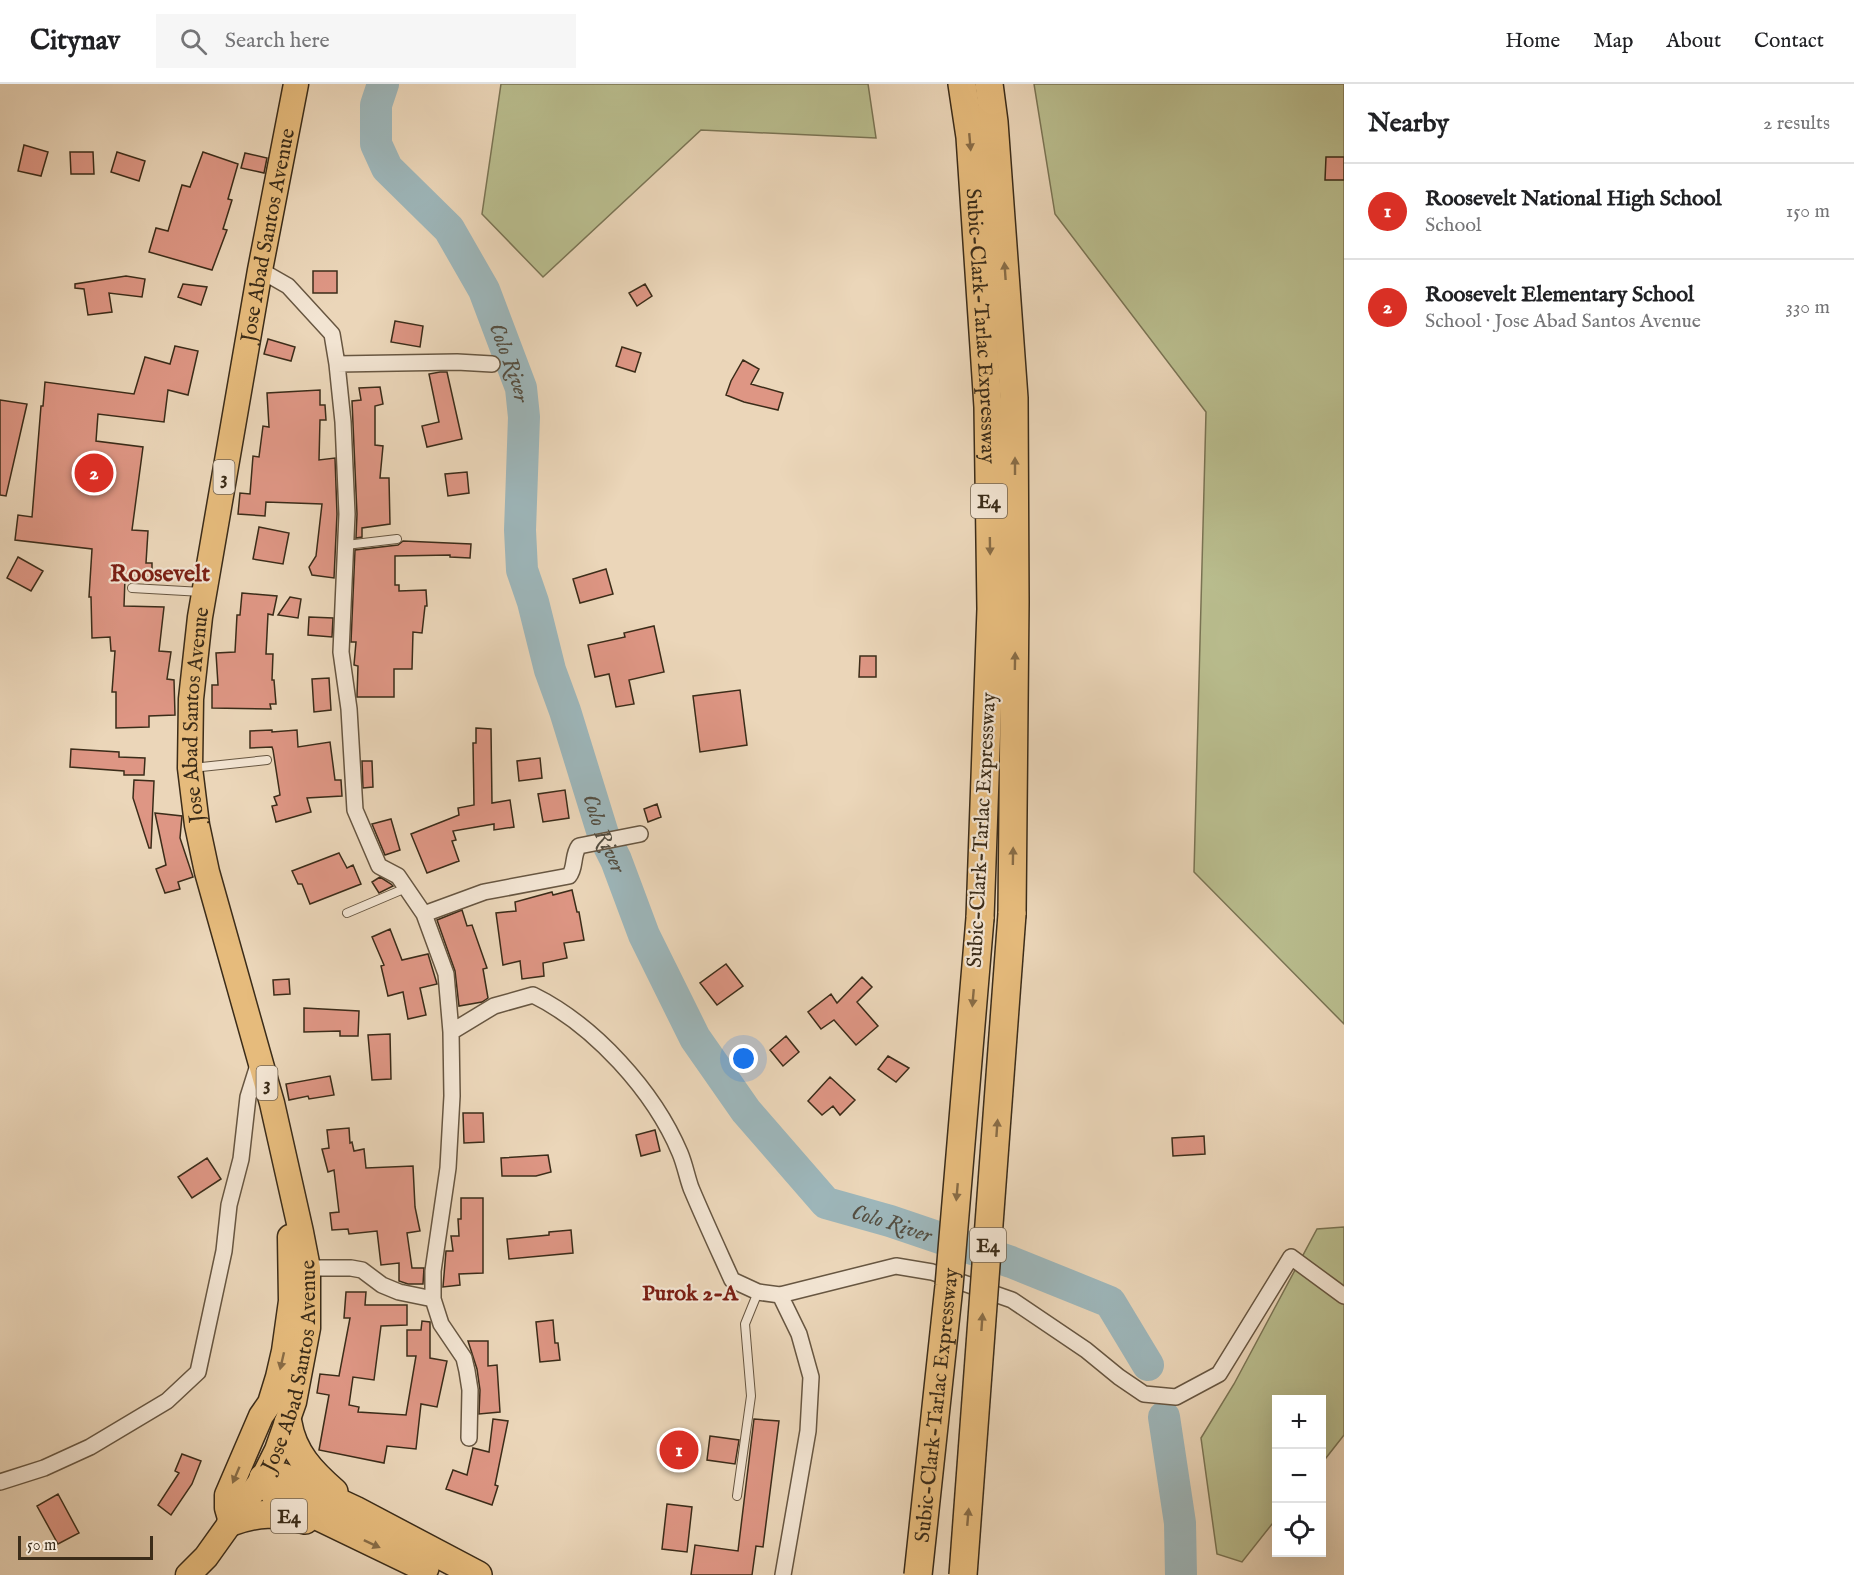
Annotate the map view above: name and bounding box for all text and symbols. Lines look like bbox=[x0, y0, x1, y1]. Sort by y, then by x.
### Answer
search box bbox=[156, 14, 576, 68]
text: Citynav bbox=[30, 24, 120, 59]
icon: search bbox=[177, 25, 210, 58]
text: Search here bbox=[225, 27, 330, 55]
text: Home bbox=[1505, 28, 1560, 55]
text: Map bbox=[1593, 28, 1633, 55]
text: About bbox=[1666, 28, 1721, 55]
text: Contact bbox=[1754, 28, 1824, 55]
text: Nearby bbox=[1368, 107, 1449, 140]
text: 2 results bbox=[1763, 111, 1830, 136]
street label: Jose Abad Santos Avenue bbox=[235, 126, 302, 346]
one-way arrow bbox=[965, 132, 975, 151]
text: Roosevelt National High School bbox=[1425, 185, 1722, 213]
street label: Subic-Clark-Tarlac Expressway bbox=[958, 188, 1001, 465]
text: 1 bbox=[1384, 199, 1391, 224]
text: 150 m bbox=[1786, 199, 1830, 224]
text: School bbox=[1425, 213, 1481, 238]
one-way arrow bbox=[1000, 262, 1010, 281]
text: Roosevelt Elementary School bbox=[1425, 281, 1694, 309]
text: 2 bbox=[1383, 295, 1392, 320]
text: 330 m bbox=[1785, 295, 1830, 320]
text: School · Jose Abad Santos Avenue bbox=[1425, 309, 1701, 334]
water label: Colo River bbox=[482, 319, 535, 405]
pin: 2 bbox=[74, 450, 113, 496]
one-way arrow bbox=[1010, 457, 1020, 476]
road number: 3 bbox=[214, 460, 234, 494]
road number: E4 bbox=[971, 484, 1007, 518]
one-way arrow bbox=[985, 537, 995, 556]
district label: Roosevelt bbox=[110, 559, 211, 590]
street label: Jose Abad Santos Avenue bbox=[178, 605, 217, 826]
one-way arrow bbox=[1010, 652, 1020, 671]
street label: Subic-Clark-Tarlac Expressway bbox=[962, 691, 1003, 968]
water label: Colo River bbox=[575, 791, 632, 878]
one-way arrow bbox=[1008, 846, 1017, 865]
one-way arrow bbox=[968, 988, 978, 1007]
your location bbox=[729, 1044, 758, 1073]
road number: 3 bbox=[256, 1066, 278, 1100]
one-way arrow bbox=[992, 1118, 1001, 1137]
one-way arrow bbox=[952, 1182, 962, 1201]
water label: Colo River bbox=[848, 1199, 937, 1251]
road number: E4 bbox=[970, 1228, 1006, 1262]
street label: Jose Abad Santos Avenue bbox=[255, 1257, 323, 1479]
street label: Subic-Clark-Tarlac Expressway bbox=[910, 1266, 966, 1544]
district label: Purok 2-A bbox=[642, 1280, 739, 1308]
one-way arrow bbox=[978, 1313, 987, 1332]
one-way arrow bbox=[276, 1351, 286, 1370]
map controls bbox=[1272, 1395, 1326, 1557]
button: + bbox=[1272, 1395, 1326, 1449]
pin: 1 bbox=[660, 1428, 698, 1472]
button: − bbox=[1272, 1449, 1326, 1503]
one-way arrow bbox=[231, 1466, 241, 1484]
road number: E4 bbox=[271, 1499, 307, 1533]
button: locate bbox=[1272, 1503, 1326, 1557]
one-way arrow bbox=[963, 1507, 973, 1526]
scale bar bbox=[18, 1533, 153, 1560]
text: 50 m bbox=[27, 1536, 56, 1556]
one-way arrow bbox=[364, 1539, 381, 1548]

